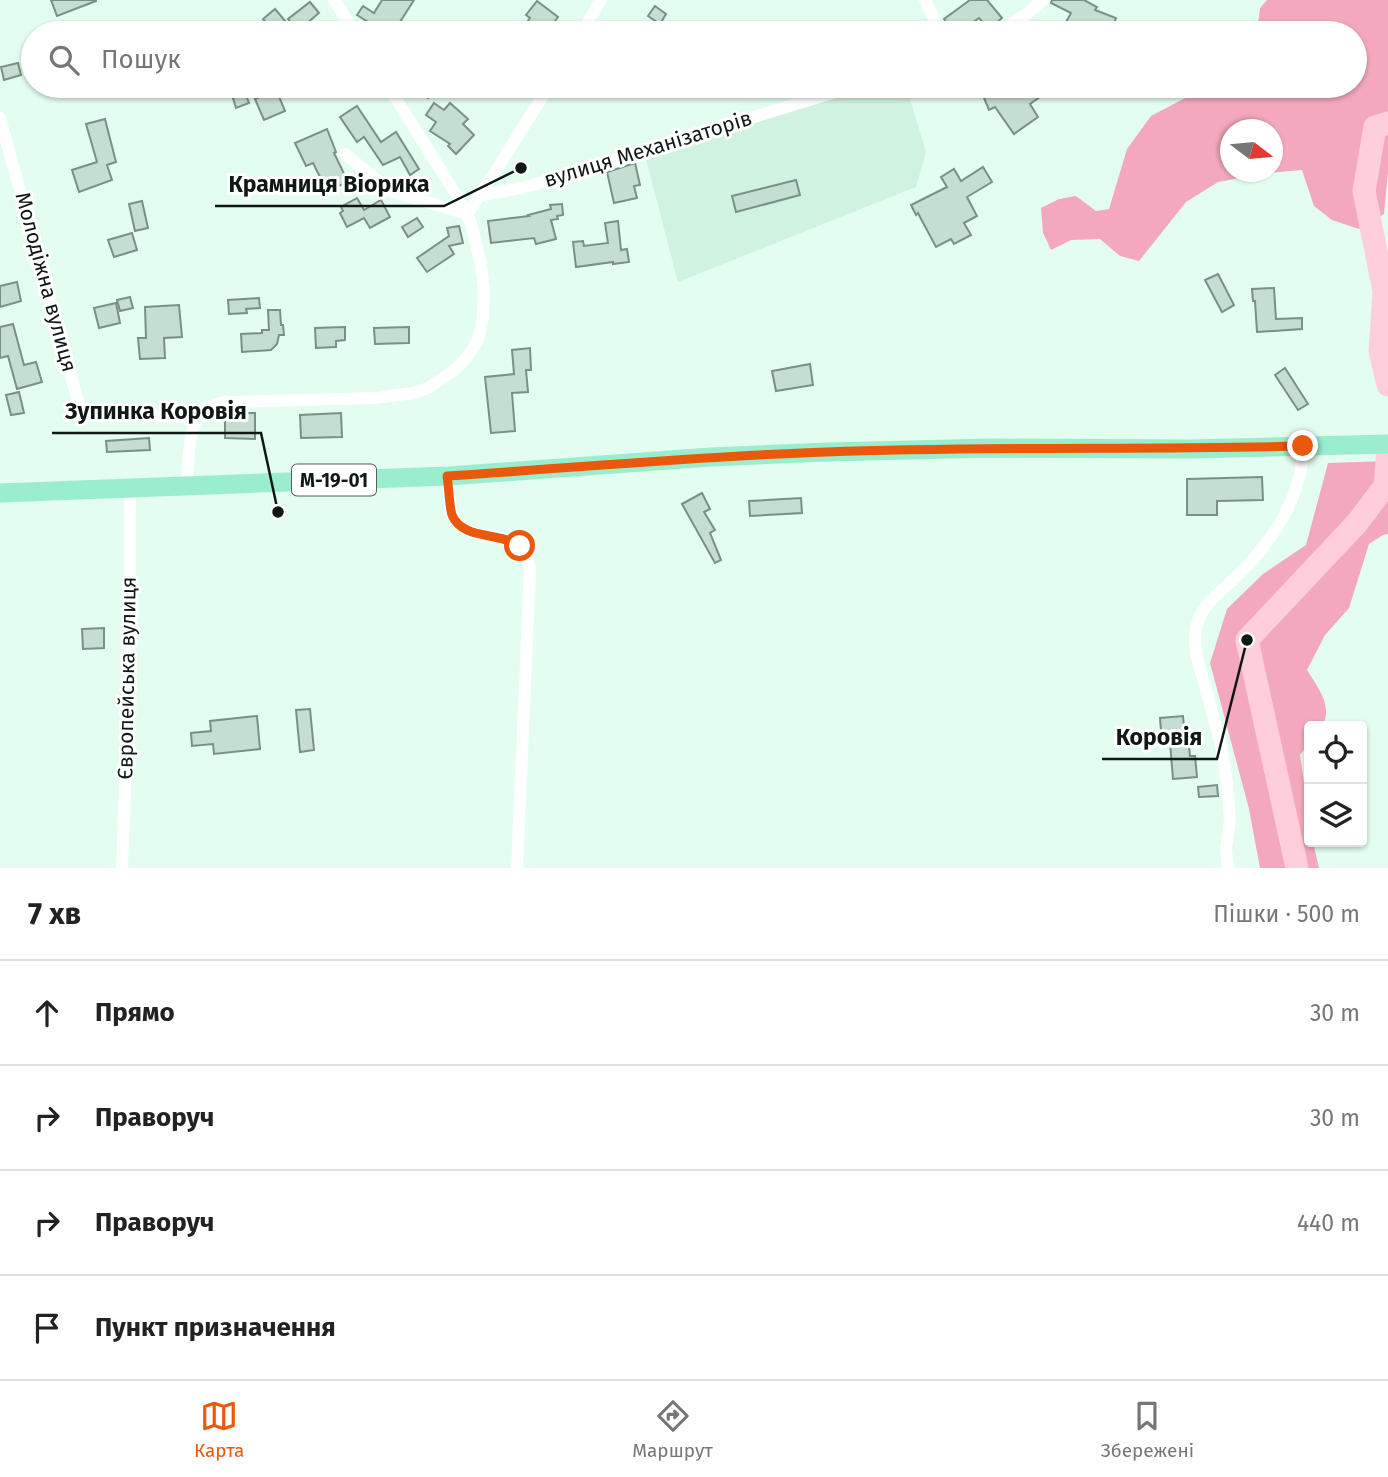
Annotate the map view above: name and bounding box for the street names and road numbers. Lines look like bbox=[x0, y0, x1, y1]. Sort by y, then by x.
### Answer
street label: вулиця Механізаторів bbox=[541, 105, 755, 193]
street label: Молодіжна вулиця bbox=[10, 189, 82, 375]
road number: М-19-01 bbox=[292, 464, 376, 495]
street label: Європейська вулиця bbox=[112, 576, 142, 780]

